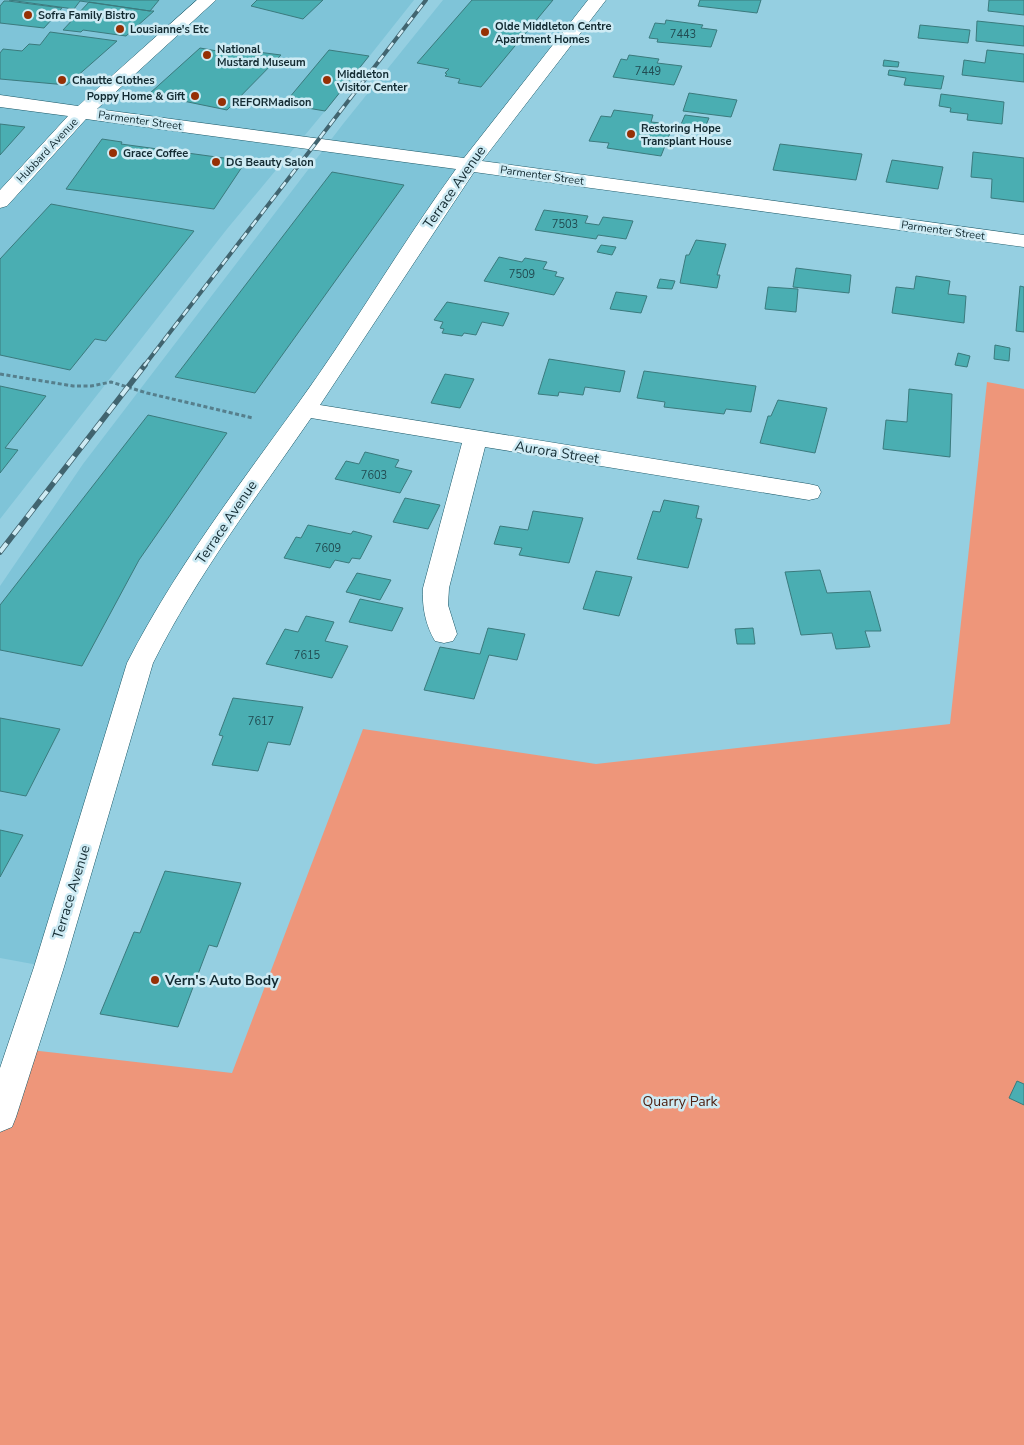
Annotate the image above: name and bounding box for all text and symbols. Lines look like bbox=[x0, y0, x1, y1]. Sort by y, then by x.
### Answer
place label: Sofra Family Bistro bbox=[38, 8, 136, 23]
marker: Sofra Family Bistro bbox=[22, 9, 34, 21]
place label: Olde Middleton Centre Apartment Homes bbox=[495, 19, 611, 47]
place label: Lousianne's Etc bbox=[130, 22, 210, 37]
marker: Lousianne's Etc bbox=[114, 23, 126, 35]
marker: Olde Middleton Centre Apartment Homes bbox=[479, 26, 491, 38]
house number: 7443 bbox=[670, 27, 696, 42]
place label: National Mustard Museum bbox=[217, 42, 306, 70]
marker: National Mustard Museum bbox=[201, 49, 213, 61]
house number: 7449 bbox=[635, 64, 661, 79]
place label: Middleton Visitor Center bbox=[336, 67, 408, 95]
place label: Chautte Clothes bbox=[72, 73, 155, 88]
marker: Chautte Clothes bbox=[56, 74, 68, 86]
marker: Middleton Visitor Center bbox=[321, 74, 333, 86]
place label: Poppy Home & Gift bbox=[87, 89, 186, 104]
marker: Poppy Home & Gift bbox=[189, 90, 201, 102]
place label: REFORMadison bbox=[232, 95, 311, 110]
marker: REFORMadison bbox=[216, 96, 228, 108]
street label: Parmenter Street bbox=[97, 107, 183, 134]
street label: Hubbard Avenue bbox=[13, 114, 82, 186]
place label: Restoring Hope Transplant House bbox=[641, 121, 731, 149]
marker: Restoring Hope Transplant House bbox=[625, 128, 637, 140]
street label: Terrace Avenue bbox=[419, 142, 490, 233]
place label: Grace Coffee bbox=[123, 146, 188, 161]
marker: Grace Coffee bbox=[107, 147, 119, 159]
place label: DG Beauty Salon bbox=[226, 155, 314, 170]
marker: DG Beauty Salon bbox=[210, 156, 222, 168]
street label: Parmenter Street bbox=[499, 162, 585, 189]
house number: 7503 bbox=[552, 217, 578, 232]
street label: Parmenter Street bbox=[900, 217, 986, 244]
house number: 7509 bbox=[509, 267, 535, 282]
street label: Aurora Street bbox=[513, 436, 600, 469]
house number: 7603 bbox=[361, 468, 387, 483]
street label: Terrace Avenue bbox=[191, 477, 261, 568]
house number: 7609 bbox=[315, 541, 341, 556]
house number: 7615 bbox=[294, 648, 321, 663]
house number: 7617 bbox=[248, 714, 274, 729]
street label: Terrace Avenue bbox=[48, 843, 95, 941]
place label: Vern's Auto Body bbox=[164, 971, 279, 990]
marker: Vern's Auto Body bbox=[149, 974, 161, 986]
park label: Quarry Park bbox=[642, 1092, 719, 1111]

